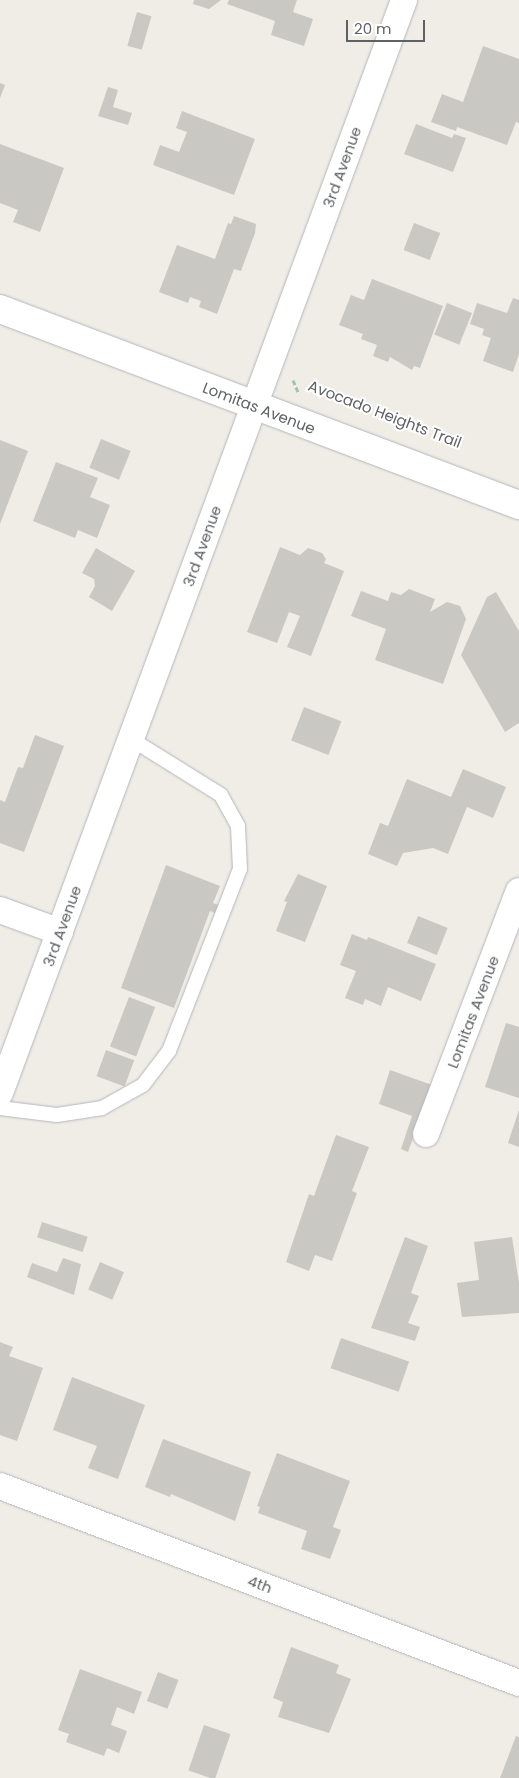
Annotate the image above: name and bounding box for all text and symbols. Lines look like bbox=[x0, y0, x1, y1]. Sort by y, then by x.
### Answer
scale bar bbox=[349, 10, 428, 42]
text: 20 m bbox=[354, 18, 392, 39]
street label: 3rd Avenue bbox=[319, 124, 365, 210]
street label: Avocado Heights Trail bbox=[306, 376, 464, 452]
street label: Lomitas Avenue bbox=[200, 378, 318, 438]
street label: 3rd Avenue bbox=[179, 503, 225, 589]
street label: 3rd Avenue bbox=[39, 883, 85, 969]
street label: Lomitas Avenue bbox=[443, 953, 503, 1071]
street label: 4th bbox=[245, 1571, 275, 1597]

